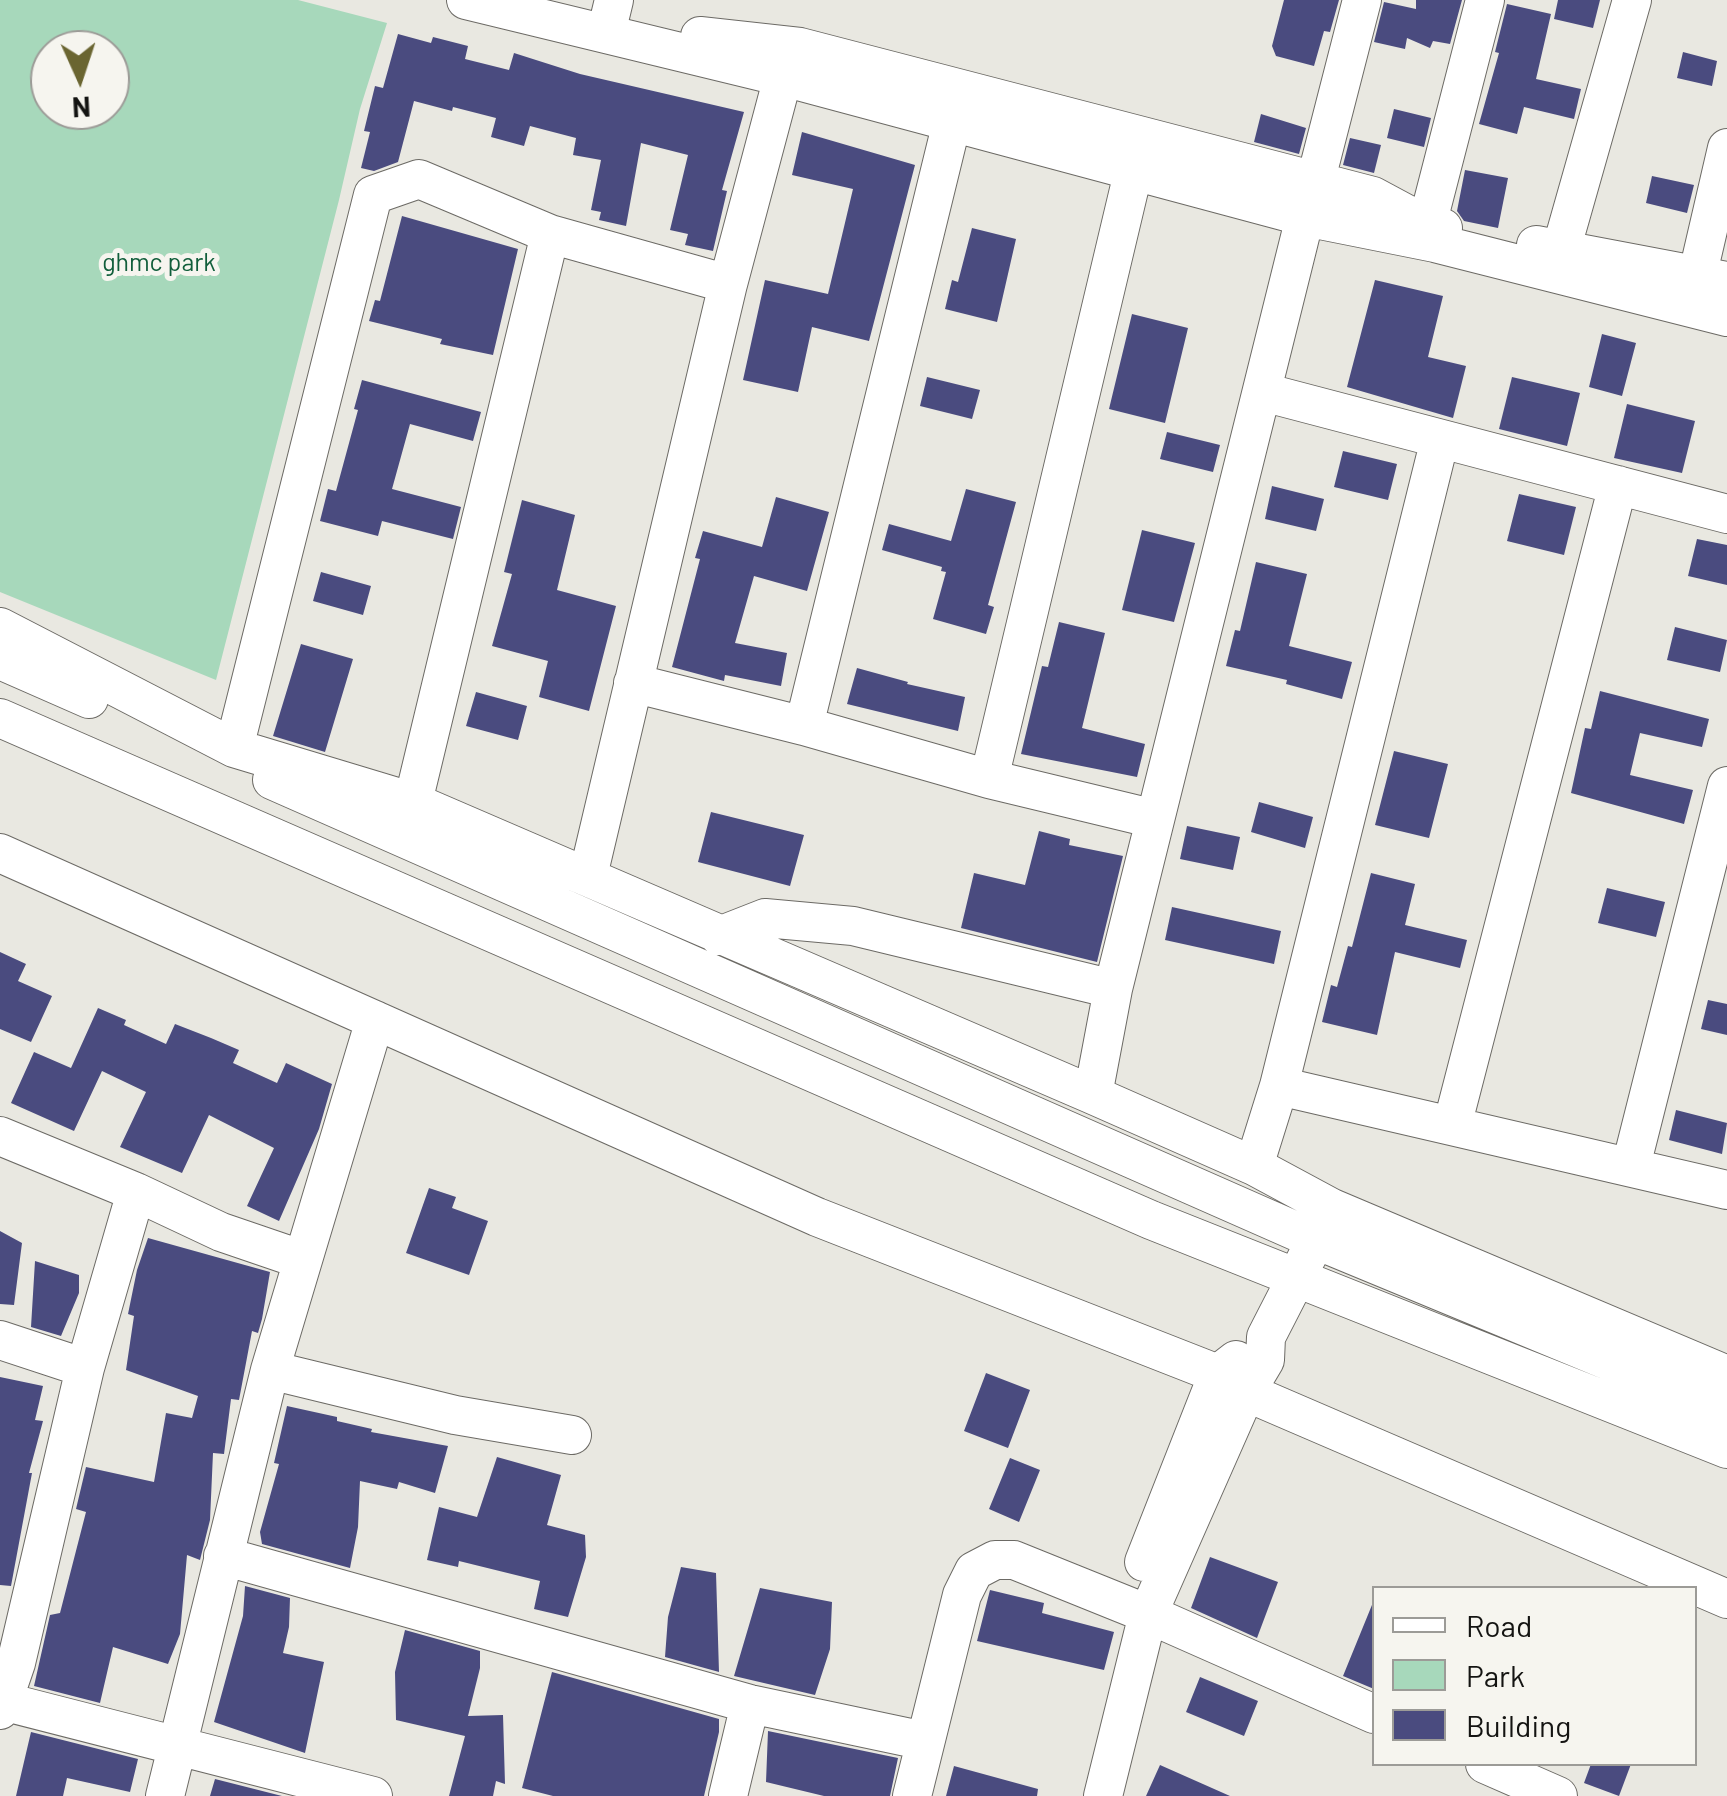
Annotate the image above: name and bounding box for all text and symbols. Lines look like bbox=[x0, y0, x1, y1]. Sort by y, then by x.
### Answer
north arrow bbox=[30, 30, 130, 130]
text: N bbox=[71, 90, 92, 125]
park label: ghmc park bbox=[102, 248, 216, 278]
legend bbox=[1372, 1586, 1697, 1766]
text: Road bbox=[1466, 1607, 1532, 1643]
text: Park bbox=[1466, 1657, 1525, 1693]
text: Building bbox=[1466, 1707, 1571, 1743]

